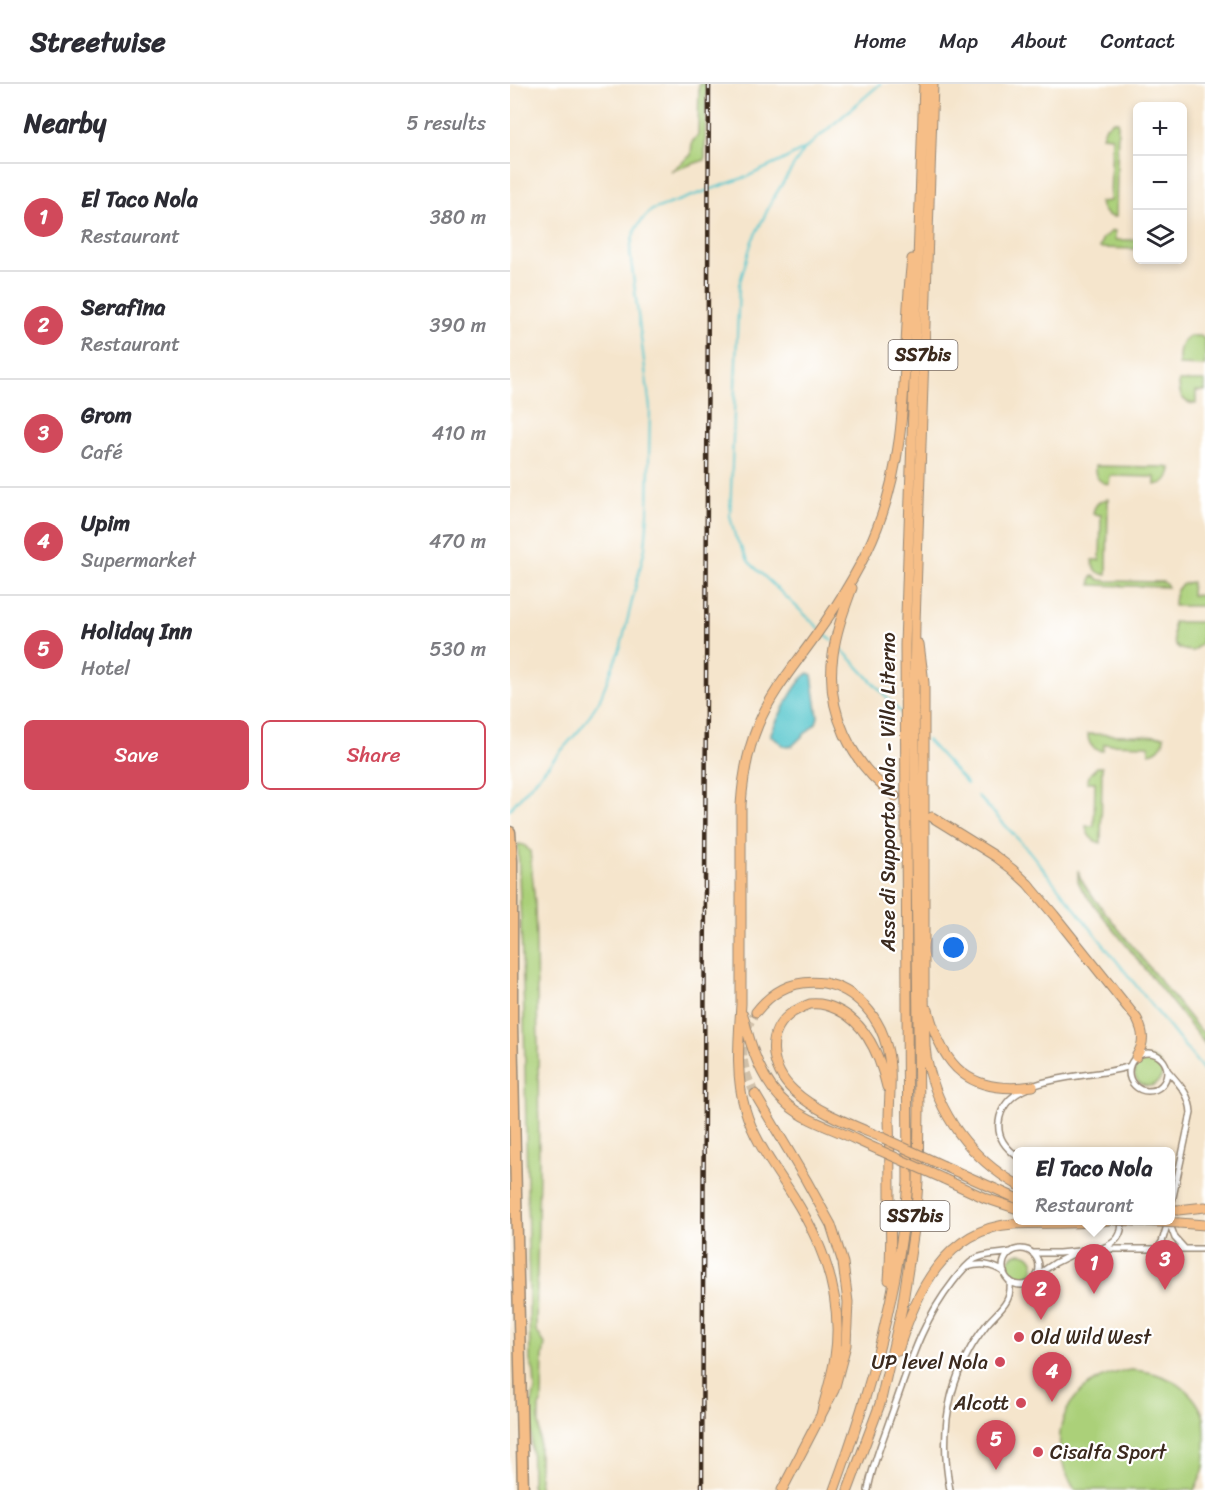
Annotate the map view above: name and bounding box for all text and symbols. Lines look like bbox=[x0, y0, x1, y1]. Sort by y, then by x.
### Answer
text: Streetwise bbox=[30, 17, 166, 66]
text: Home bbox=[854, 22, 906, 60]
text: Map bbox=[939, 22, 978, 60]
text: About bbox=[1011, 22, 1068, 60]
text: Contact bbox=[1101, 22, 1175, 60]
text: Nearby bbox=[24, 100, 106, 146]
map controls bbox=[1133, 102, 1187, 264]
button: + bbox=[1133, 102, 1187, 156]
text: 5 results bbox=[407, 106, 486, 141]
button: − bbox=[1133, 156, 1187, 210]
text: El Taco Nola bbox=[81, 180, 198, 219]
text: 1 bbox=[39, 200, 48, 235]
text: 380 m bbox=[430, 200, 486, 235]
button: layers bbox=[1133, 210, 1187, 264]
text: Restaurant bbox=[81, 219, 180, 254]
text: Serafina bbox=[81, 288, 165, 327]
text: 2 bbox=[38, 308, 49, 343]
text: 390 m bbox=[430, 308, 486, 343]
text: Restaurant bbox=[81, 327, 180, 362]
road number: SS7bis bbox=[888, 340, 958, 370]
text: Grom bbox=[81, 396, 132, 435]
text: 3 bbox=[38, 416, 49, 451]
text: 410 m bbox=[432, 416, 486, 451]
text: Café bbox=[81, 435, 123, 470]
text: Upim bbox=[81, 504, 130, 543]
text: 4 bbox=[37, 524, 50, 559]
text: 470 m bbox=[429, 524, 486, 559]
text: Supermarket bbox=[81, 543, 196, 578]
text: Holiday Inn bbox=[81, 612, 192, 651]
text: 5 bbox=[37, 632, 50, 667]
text: 530 m bbox=[430, 632, 486, 667]
street label: Asse di Supporto Nola - Villa Literno bbox=[871, 632, 906, 953]
text: Hotel bbox=[81, 651, 130, 686]
button: Save bbox=[24, 720, 249, 790]
button: Share bbox=[261, 720, 486, 790]
your location bbox=[939, 933, 968, 962]
popup bbox=[1013, 1147, 1175, 1225]
text: El Taco Nola bbox=[1035, 1149, 1153, 1188]
text: Restaurant bbox=[1035, 1188, 1134, 1223]
road number: SS7bis bbox=[880, 1201, 950, 1231]
pin: 3 bbox=[1146, 1240, 1184, 1290]
pin: 1 bbox=[1074, 1244, 1114, 1294]
pin: 2 bbox=[1022, 1270, 1060, 1320]
place label: Old Wild West bbox=[1031, 1320, 1152, 1355]
marker: Old Wild West bbox=[1012, 1330, 1026, 1344]
place label: UP level Nola bbox=[871, 1345, 988, 1380]
pin: 4 bbox=[1032, 1352, 1072, 1402]
marker: UP level Nola bbox=[993, 1355, 1007, 1369]
place label: Alcott bbox=[953, 1386, 1009, 1421]
marker: Alcott bbox=[1014, 1396, 1028, 1410]
pin: 5 bbox=[976, 1420, 1016, 1470]
place label: Cisalfa Sport bbox=[1050, 1435, 1167, 1470]
marker: Cisalfa Sport bbox=[1031, 1445, 1045, 1459]

